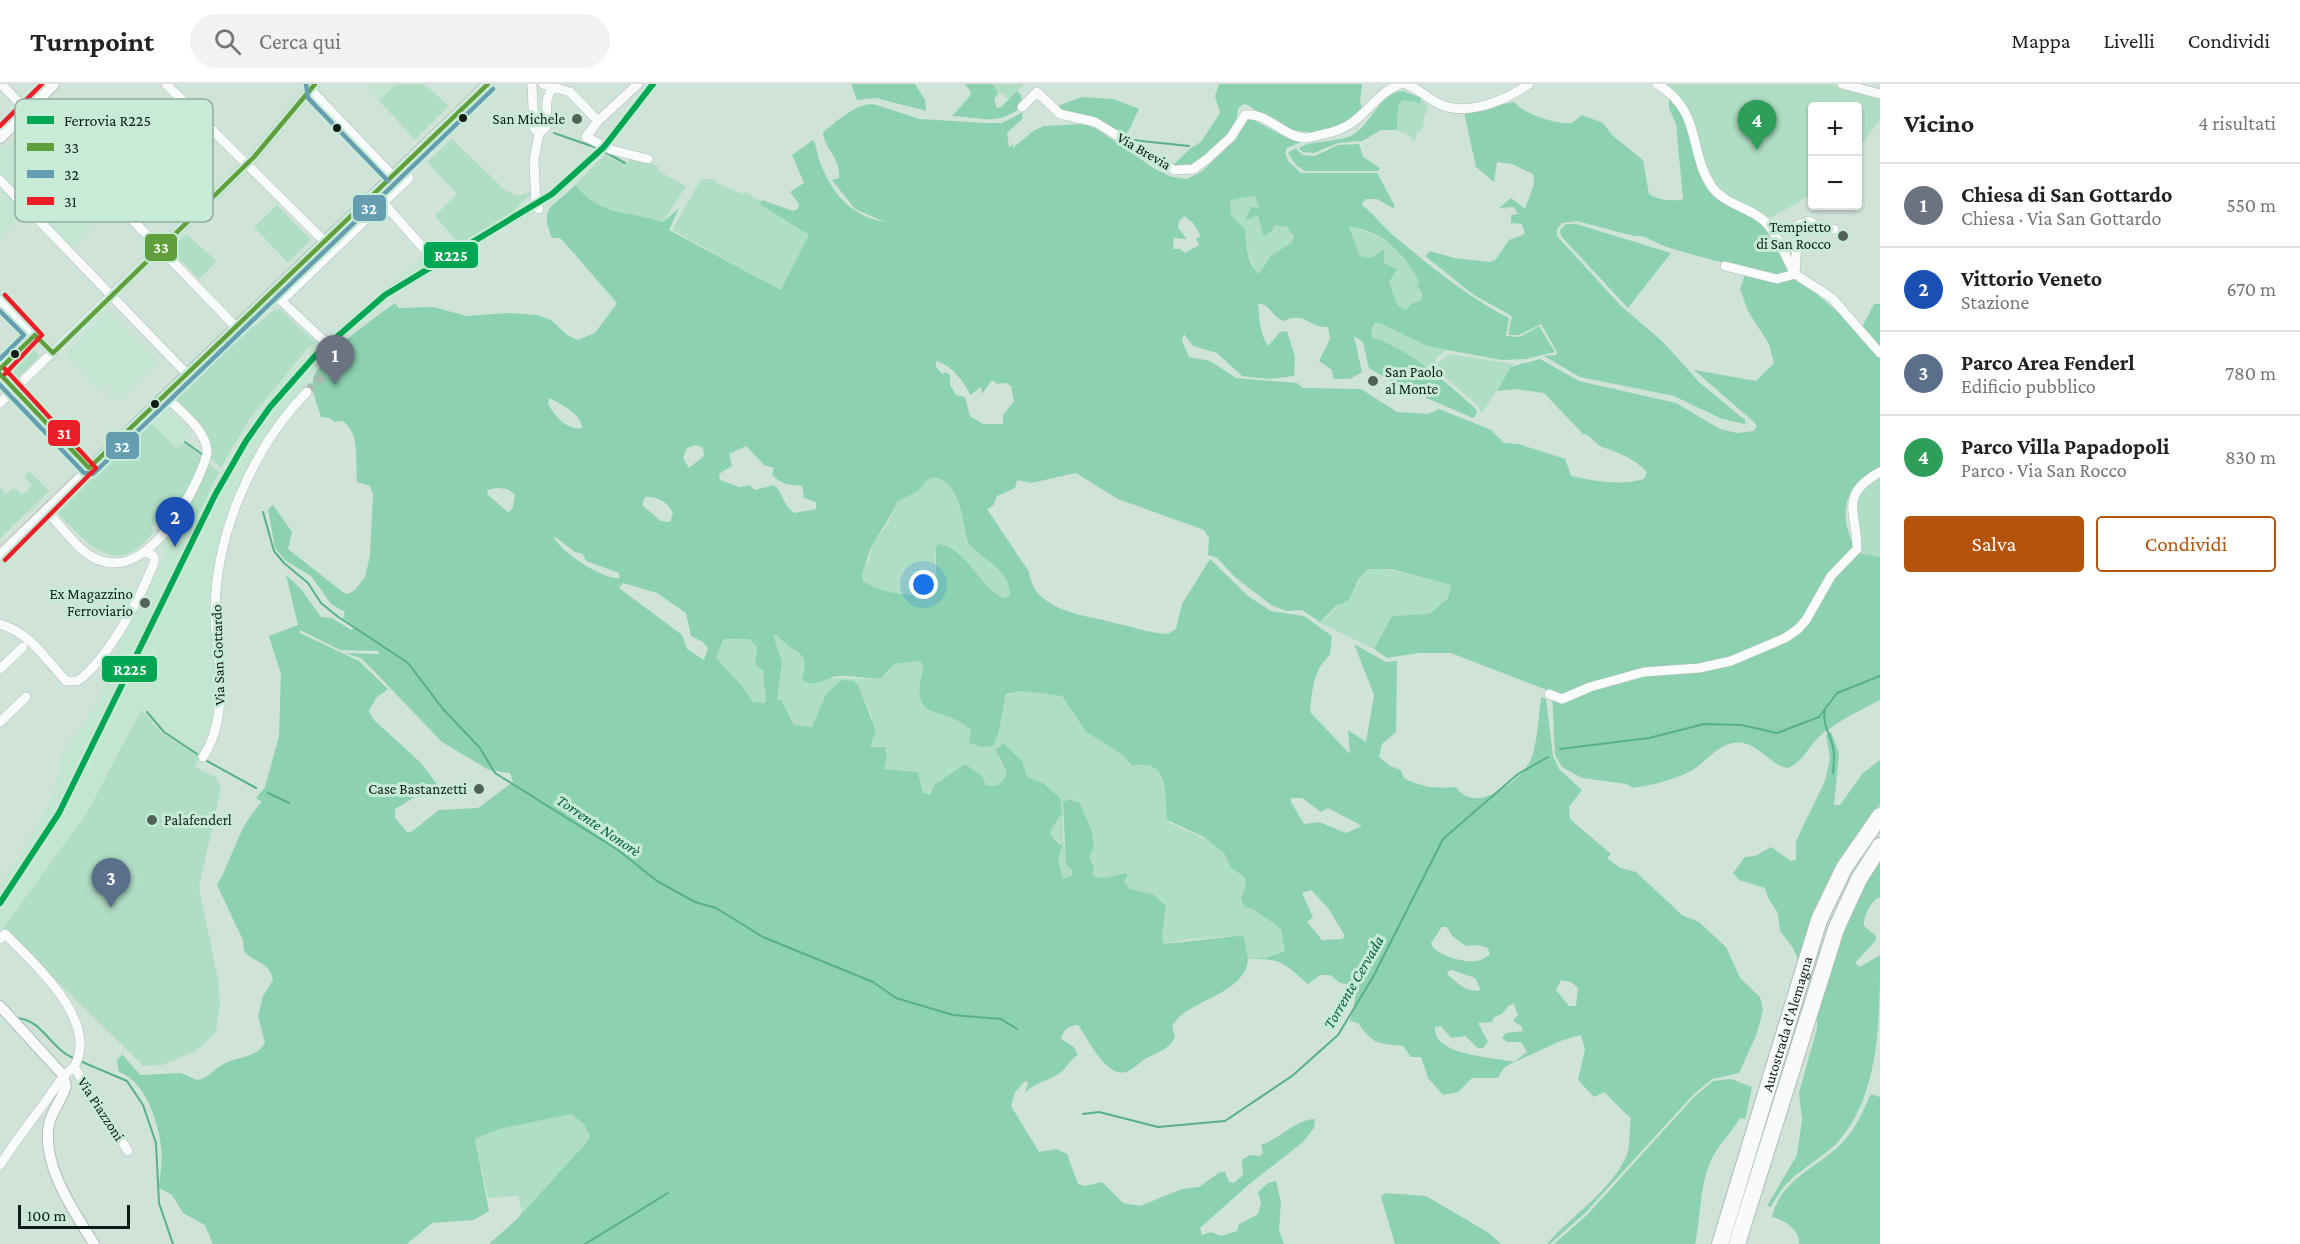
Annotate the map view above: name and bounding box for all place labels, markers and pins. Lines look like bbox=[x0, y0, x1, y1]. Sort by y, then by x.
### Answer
pin: 4 bbox=[1738, 100, 1776, 150]
place label: San Michele bbox=[492, 111, 565, 127]
unlabelled marker bbox=[457, 112, 469, 124]
marker: San Michele bbox=[570, 112, 584, 126]
unlabelled marker bbox=[331, 122, 343, 134]
place label: Tempietto di San Rocco bbox=[1756, 219, 1831, 252]
marker: Tempietto di San Rocco bbox=[1836, 229, 1850, 243]
pin: 1 bbox=[316, 336, 354, 385]
unlabelled marker bbox=[9, 348, 21, 360]
place label: San Paolo al Monte bbox=[1385, 364, 1443, 397]
marker: San Paolo al Monte bbox=[1366, 374, 1380, 388]
unlabelled marker bbox=[149, 398, 161, 410]
pin: 2 bbox=[156, 498, 195, 547]
place label: Ex Magazzino Ferroviario bbox=[50, 586, 133, 619]
marker: Ex Magazzino Ferroviario bbox=[138, 596, 152, 610]
place label: Case Bastanzetti bbox=[368, 781, 467, 797]
marker: Case Bastanzetti bbox=[472, 782, 486, 796]
place label: Palafenderl bbox=[164, 812, 232, 828]
marker: Palafenderl bbox=[145, 813, 159, 827]
pin: 3 bbox=[92, 858, 130, 908]

